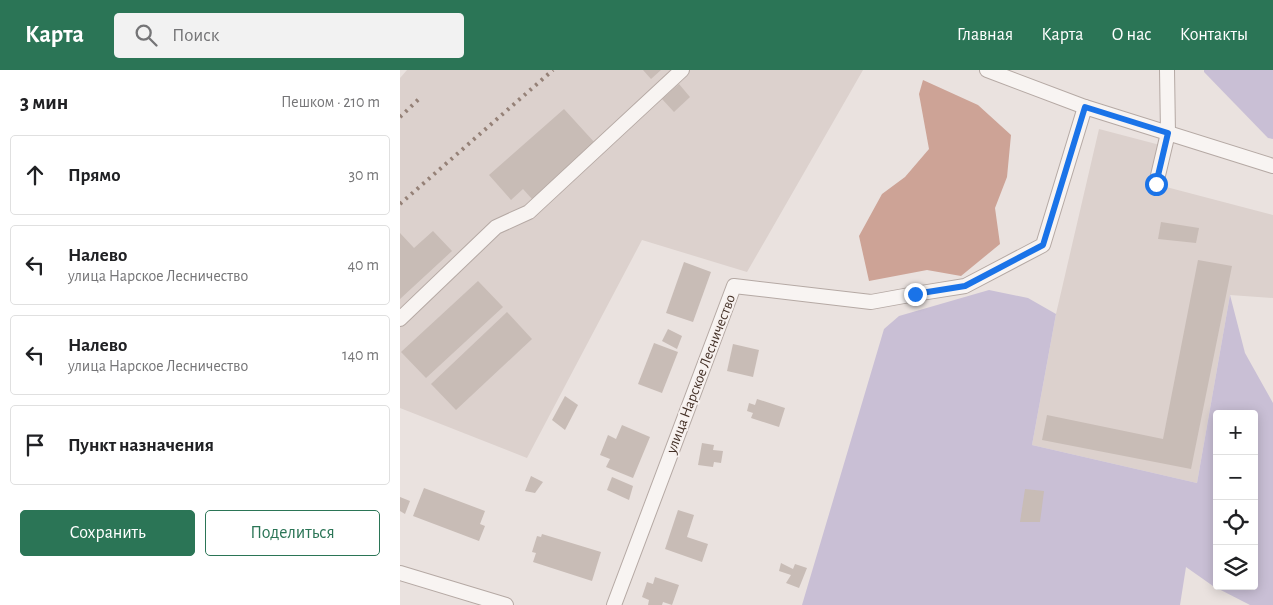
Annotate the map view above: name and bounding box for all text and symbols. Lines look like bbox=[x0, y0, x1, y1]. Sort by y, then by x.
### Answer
search box bbox=[114, 13, 464, 58]
icon: search bbox=[132, 21, 160, 49]
text: Карта bbox=[25, 23, 84, 47]
text: Поиск bbox=[172, 26, 219, 45]
text: Главная bbox=[957, 26, 1013, 44]
text: Карта bbox=[1041, 26, 1083, 44]
text: О нас bbox=[1111, 26, 1152, 44]
text: Контакты bbox=[1180, 26, 1248, 44]
text: 3 мин bbox=[20, 92, 68, 113]
text: Пешком · 210 m bbox=[281, 94, 380, 110]
icon: ahead bbox=[21, 161, 49, 189]
text: Прямо bbox=[68, 166, 121, 185]
text: 30 m bbox=[349, 167, 379, 183]
route start bbox=[1145, 173, 1168, 196]
text: Налево bbox=[68, 246, 127, 265]
icon: left bbox=[21, 251, 49, 279]
text: 40 m bbox=[347, 257, 379, 273]
text: улица Нарское Лесничество bbox=[68, 268, 248, 284]
route end bbox=[904, 283, 927, 306]
street label: улица Нарское Лесничество bbox=[663, 292, 738, 456]
text: Налево bbox=[68, 336, 127, 355]
icon: left bbox=[21, 341, 49, 369]
text: 140 m bbox=[342, 347, 379, 363]
text: улица Нарское Лесничество bbox=[68, 358, 248, 374]
map controls bbox=[1213, 410, 1258, 590]
button: + bbox=[1213, 410, 1258, 455]
icon: arrive bbox=[21, 431, 49, 459]
text: Пункт назначения bbox=[68, 436, 214, 455]
button: − bbox=[1213, 455, 1258, 500]
button: locate bbox=[1213, 500, 1258, 545]
button: Сохранить bbox=[20, 510, 195, 556]
button: Поделиться bbox=[205, 510, 380, 556]
button: layers bbox=[1213, 545, 1258, 590]

